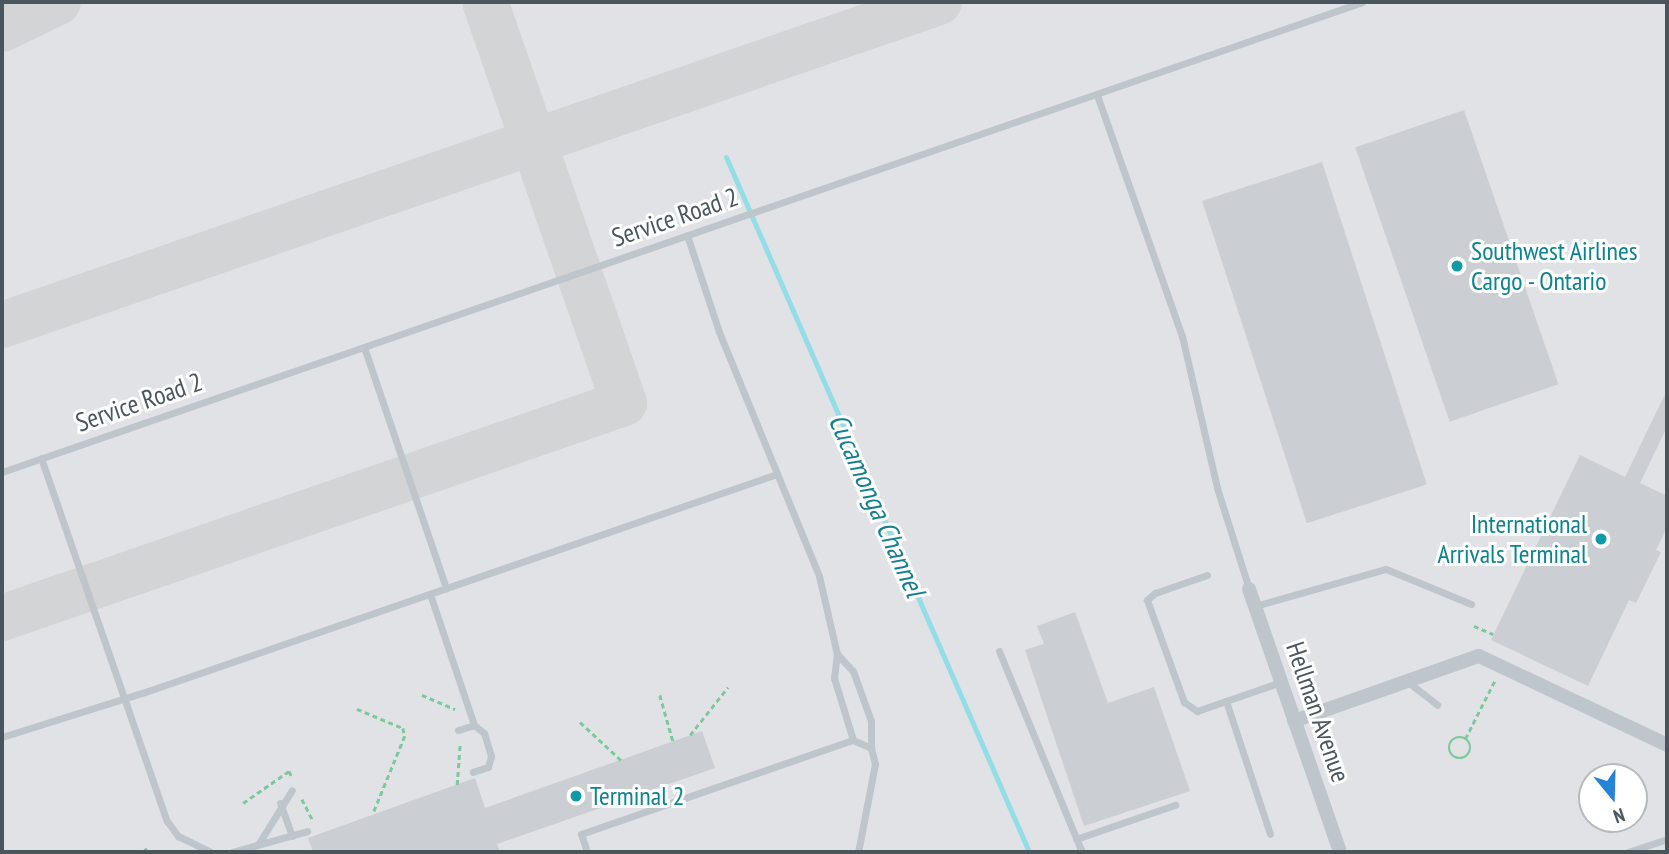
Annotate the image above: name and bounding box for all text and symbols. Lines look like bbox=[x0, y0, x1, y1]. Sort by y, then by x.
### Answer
street label: Service Road 2 bbox=[608, 181, 742, 253]
place label: Southwest Airlines Cargo - Ontario bbox=[1471, 235, 1638, 296]
marker: Southwest Airlines Cargo - Ontario bbox=[1449, 258, 1465, 274]
street label: Service Road 2 bbox=[72, 366, 206, 438]
water label: Cucamonga Channel bbox=[822, 408, 932, 602]
place label: International Arrivals Terminal bbox=[1437, 508, 1587, 570]
marker: International Arrivals Terminal bbox=[1593, 531, 1609, 547]
street label: Hellman Avenue bbox=[1279, 638, 1357, 786]
north arrow bbox=[1578, 763, 1648, 833]
place label: Terminal 2 bbox=[590, 780, 684, 812]
marker: Terminal 2 bbox=[568, 788, 584, 804]
text: N bbox=[1610, 803, 1628, 829]

